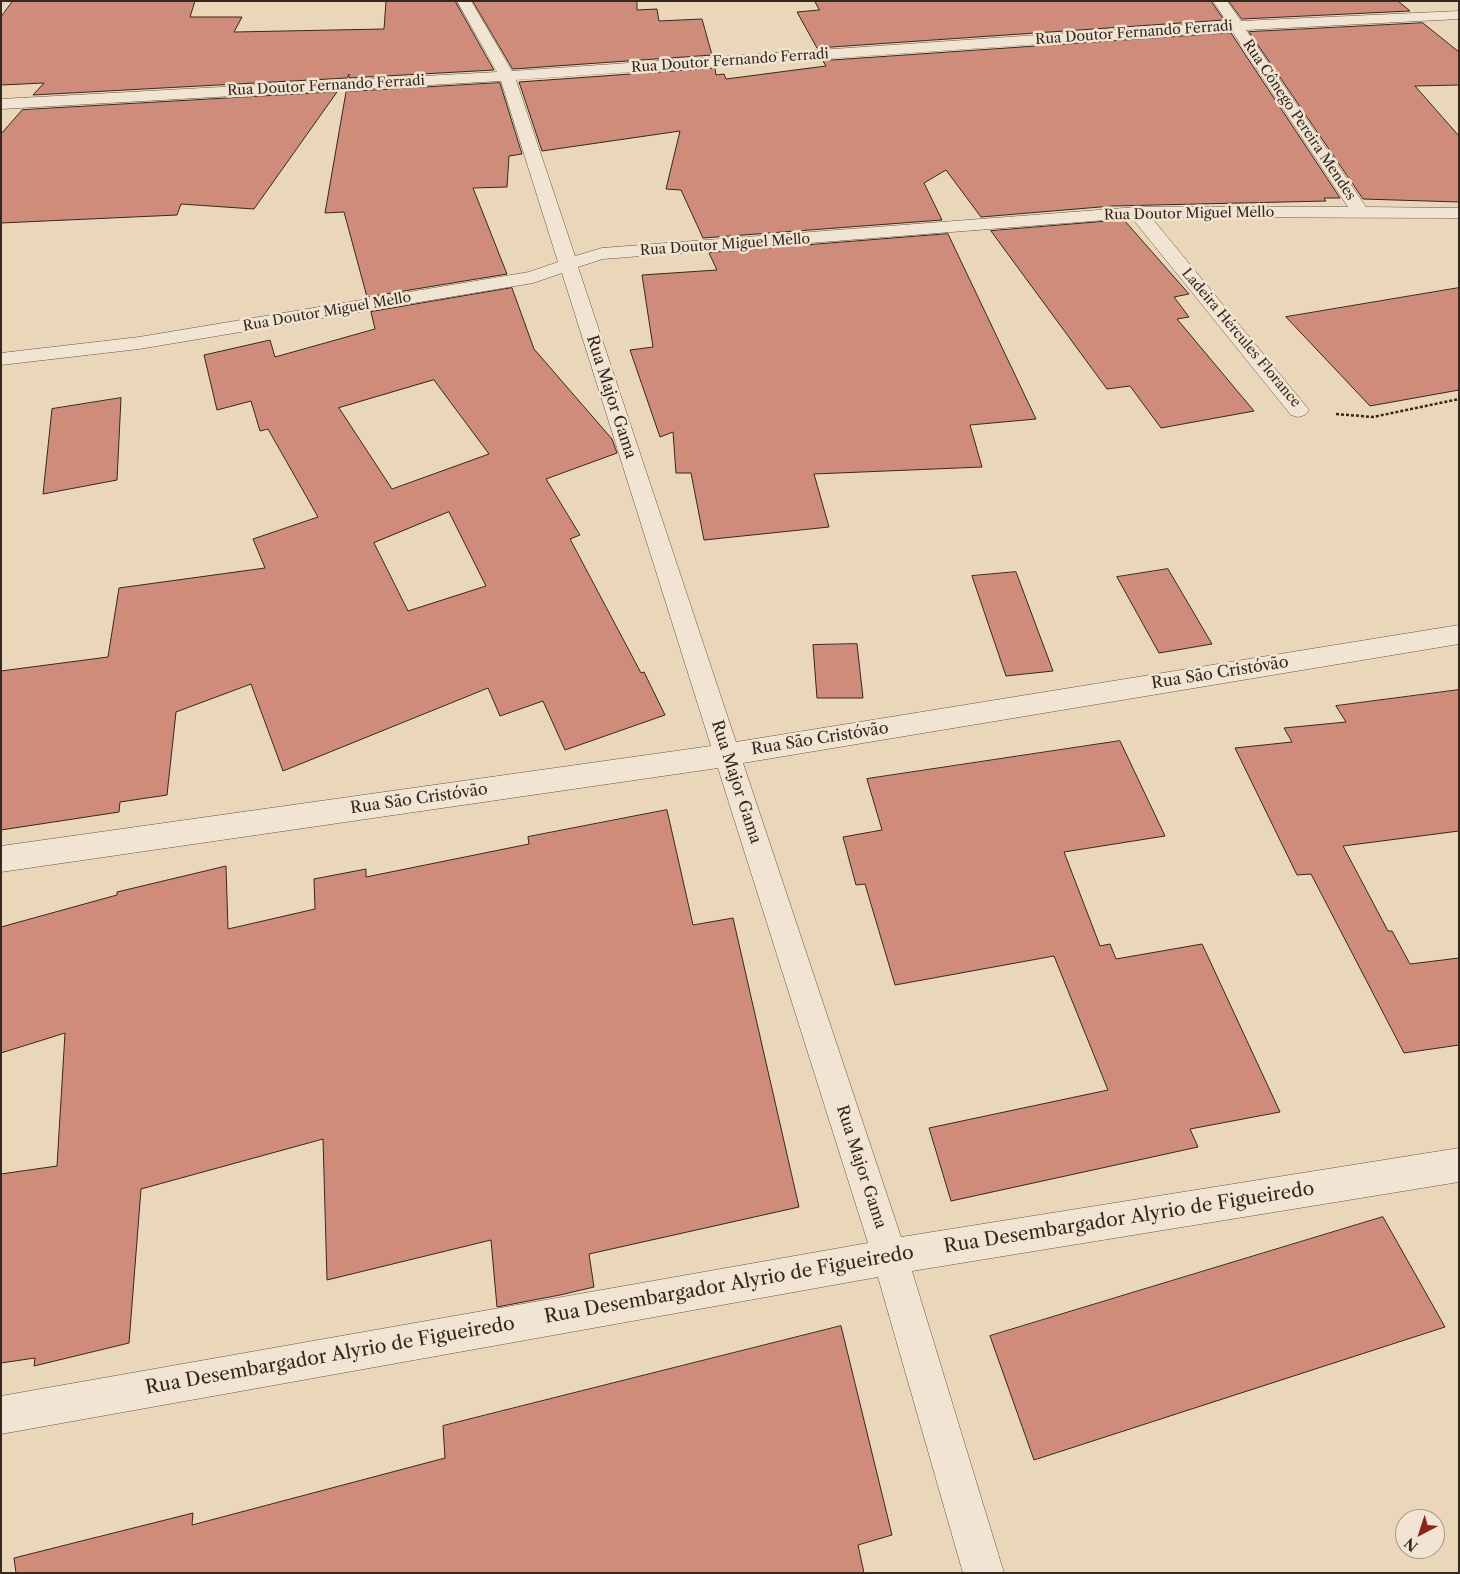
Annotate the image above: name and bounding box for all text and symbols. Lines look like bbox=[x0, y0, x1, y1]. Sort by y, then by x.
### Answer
street label: Rua Doutor Fernando Ferradi bbox=[1035, 18, 1233, 48]
street label: Rua Cônego Pereira Mendes bbox=[1239, 37, 1359, 203]
street label: Rua Doutor Fernando Ferradi bbox=[631, 46, 829, 76]
street label: Rua Doutor Fernando Ferradi bbox=[227, 72, 425, 100]
street label: Rua Doutor Miguel Mello bbox=[1104, 204, 1274, 224]
street label: Rua Doutor Miguel Mello bbox=[639, 231, 811, 259]
street label: Ladeira Hércules Florance bbox=[1178, 265, 1304, 411]
street label: Rua Doutor Miguel Mello bbox=[242, 289, 412, 335]
street label: Rua Major Gama bbox=[582, 333, 640, 461]
street label: Rua São Cristóvão bbox=[1150, 653, 1290, 693]
street label: Rua Major Gama bbox=[707, 718, 765, 846]
street label: Rua São Cristóvão bbox=[750, 719, 890, 759]
street label: Rua São Cristóvão bbox=[349, 780, 489, 818]
street label: Rua Major Gama bbox=[832, 1103, 890, 1231]
street label: Rua Desembargador Alyrio de Figueiredo bbox=[942, 1177, 1316, 1259]
street label: Rua Desembargador Alyrio de Figueiredo bbox=[542, 1241, 916, 1329]
street label: Rua Desembargador Alyrio de Figueiredo bbox=[143, 1312, 517, 1400]
north arrow bbox=[1395, 1509, 1445, 1559]
text: N bbox=[1401, 1534, 1421, 1556]

